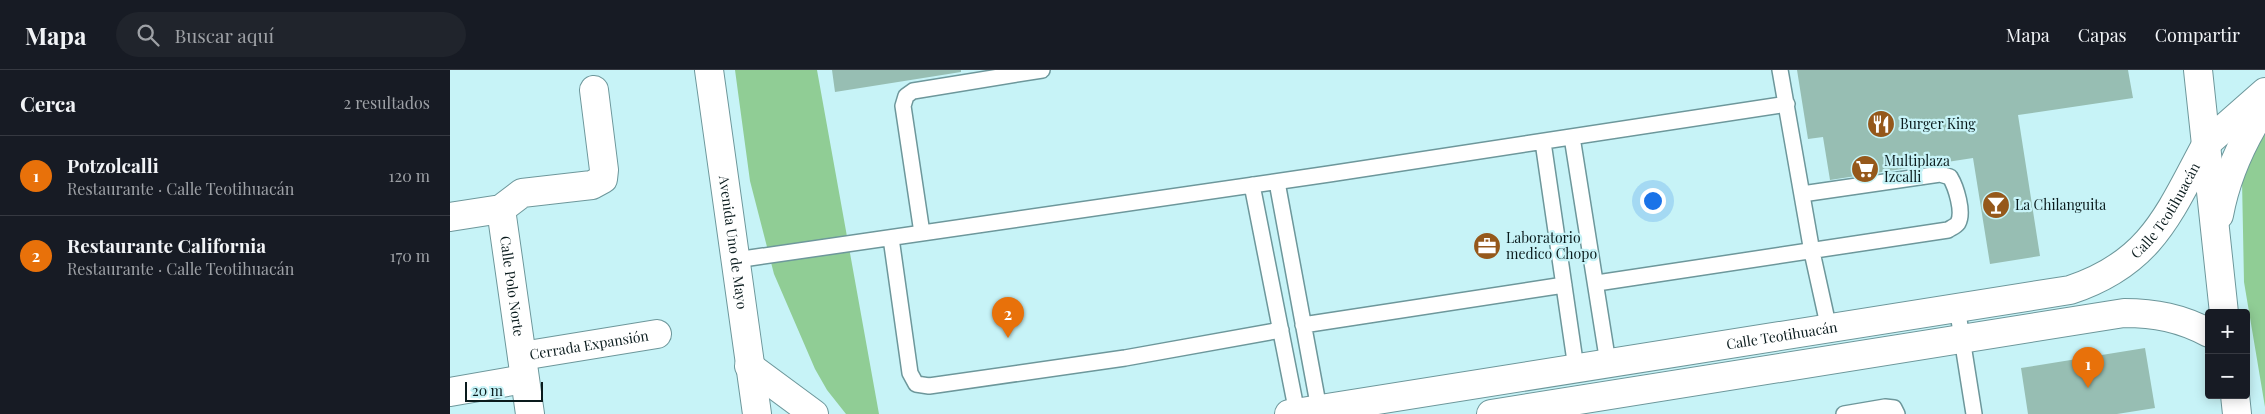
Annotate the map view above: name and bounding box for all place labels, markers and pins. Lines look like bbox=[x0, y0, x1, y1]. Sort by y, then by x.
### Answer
restaurant icon: Burger King bbox=[1866, 109, 1896, 139]
place label: Burger King bbox=[1900, 114, 1976, 133]
place label: Multiplaza Izcalli bbox=[1884, 151, 1950, 186]
supermarket icon: Multiplaza Izcalli bbox=[1850, 154, 1880, 184]
bar icon: La Chilanguita bbox=[1981, 190, 2011, 220]
place label: La Chilanguita bbox=[2015, 195, 2106, 214]
place label: Laboratorio medico Chopo bbox=[1506, 228, 1597, 263]
office icon: Laboratorio medico Chopo bbox=[1472, 231, 1502, 261]
pin: 2 bbox=[992, 297, 1024, 338]
pin: 1 bbox=[2072, 347, 2104, 388]

